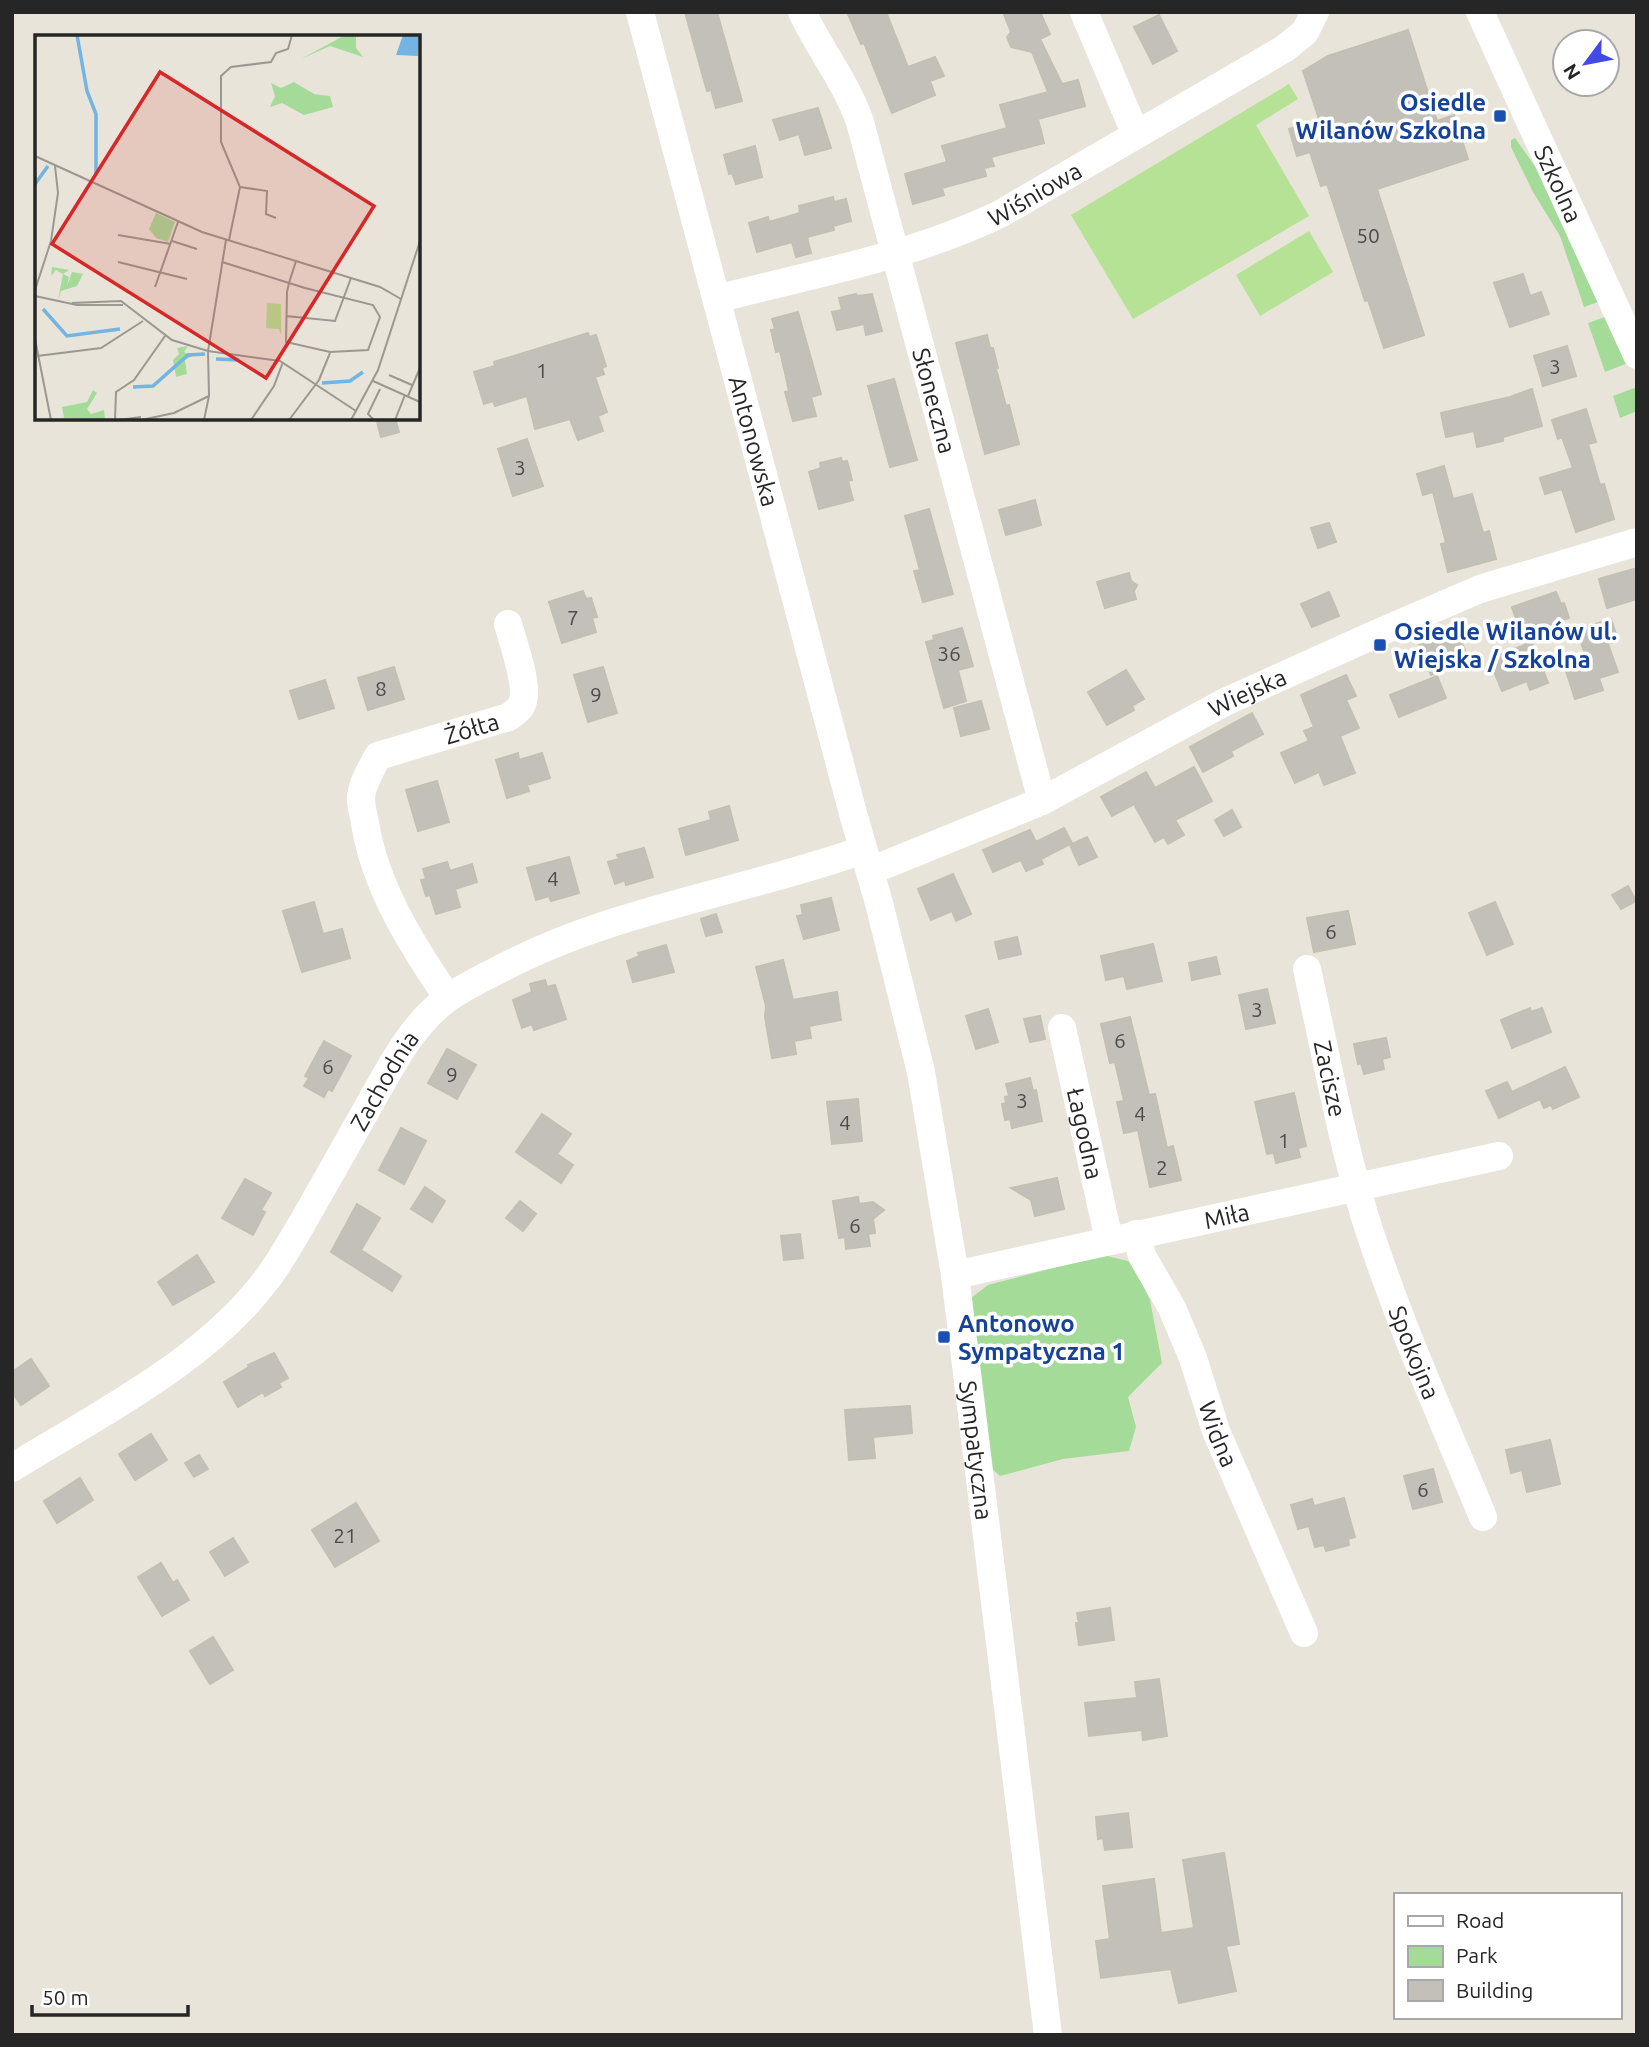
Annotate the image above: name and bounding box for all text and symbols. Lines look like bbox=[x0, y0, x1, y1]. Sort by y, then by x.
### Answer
north arrow bbox=[1551, 28, 1621, 98]
inset map bbox=[35, 35, 420, 420]
text: N bbox=[1558, 60, 1585, 84]
place label: Osiedle Wilanów Szkolna bbox=[1296, 89, 1486, 144]
marker: Osiedle Wilanów Szkolna bbox=[1492, 108, 1508, 124]
street label: Szkolna bbox=[1529, 141, 1588, 227]
street label: Wiśniowa bbox=[984, 156, 1086, 231]
house number: 50 bbox=[1356, 223, 1380, 247]
street label: Słoneczna bbox=[908, 345, 962, 456]
house number: 3 bbox=[1549, 354, 1561, 378]
house number: 1 bbox=[536, 358, 548, 382]
street label: Antonowska bbox=[724, 373, 784, 509]
house number: 3 bbox=[514, 455, 526, 479]
house number: 7 bbox=[567, 605, 579, 629]
place label: Osiedle Wilanów ul. Wiejska / Szkolna bbox=[1394, 618, 1617, 673]
marker: Osiedle Wilanów ul. Wiejska / Szkolna bbox=[1372, 637, 1388, 653]
house number: 36 bbox=[937, 641, 961, 665]
street label: Wiejska bbox=[1204, 663, 1290, 722]
house number: 8 bbox=[375, 676, 387, 700]
house number: 9 bbox=[590, 682, 602, 706]
street label: Żółta bbox=[441, 707, 502, 749]
house number: 4 bbox=[547, 866, 559, 890]
house number: 6 bbox=[1325, 919, 1337, 943]
house number: 3 bbox=[1251, 997, 1263, 1021]
street label: Zachodnia bbox=[344, 1025, 424, 1135]
house number: 6 bbox=[1114, 1028, 1126, 1052]
street label: Zacisze bbox=[1309, 1038, 1352, 1119]
house number: 6 bbox=[322, 1054, 334, 1078]
house number: 9 bbox=[446, 1062, 458, 1086]
street label: Łagodna bbox=[1062, 1085, 1109, 1182]
house number: 3 bbox=[1016, 1088, 1028, 1112]
house number: 4 bbox=[1134, 1101, 1146, 1125]
house number: 4 bbox=[839, 1110, 851, 1134]
house number: 1 bbox=[1278, 1128, 1290, 1152]
house number: 2 bbox=[1156, 1155, 1168, 1179]
street label: Miła bbox=[1201, 1198, 1252, 1234]
house number: 6 bbox=[849, 1213, 861, 1237]
street label: Spokojna bbox=[1384, 1302, 1446, 1403]
place label: Antonowo Sympatyczna 1 bbox=[958, 1310, 1125, 1365]
marker: Antonowo Sympatyczna 1 bbox=[936, 1329, 952, 1345]
street label: Sympatyczna bbox=[955, 1379, 998, 1521]
street label: Widna bbox=[1194, 1397, 1243, 1471]
house number: 6 bbox=[1417, 1477, 1429, 1501]
house number: 21 bbox=[333, 1523, 357, 1547]
legend bbox=[1394, 1893, 1621, 2019]
text: Road bbox=[1456, 1908, 1504, 1932]
text: Park bbox=[1456, 1943, 1498, 1967]
scale bar bbox=[32, 1974, 187, 2018]
text: Building bbox=[1456, 1978, 1533, 2002]
text: 50 m bbox=[42, 1985, 89, 2009]

